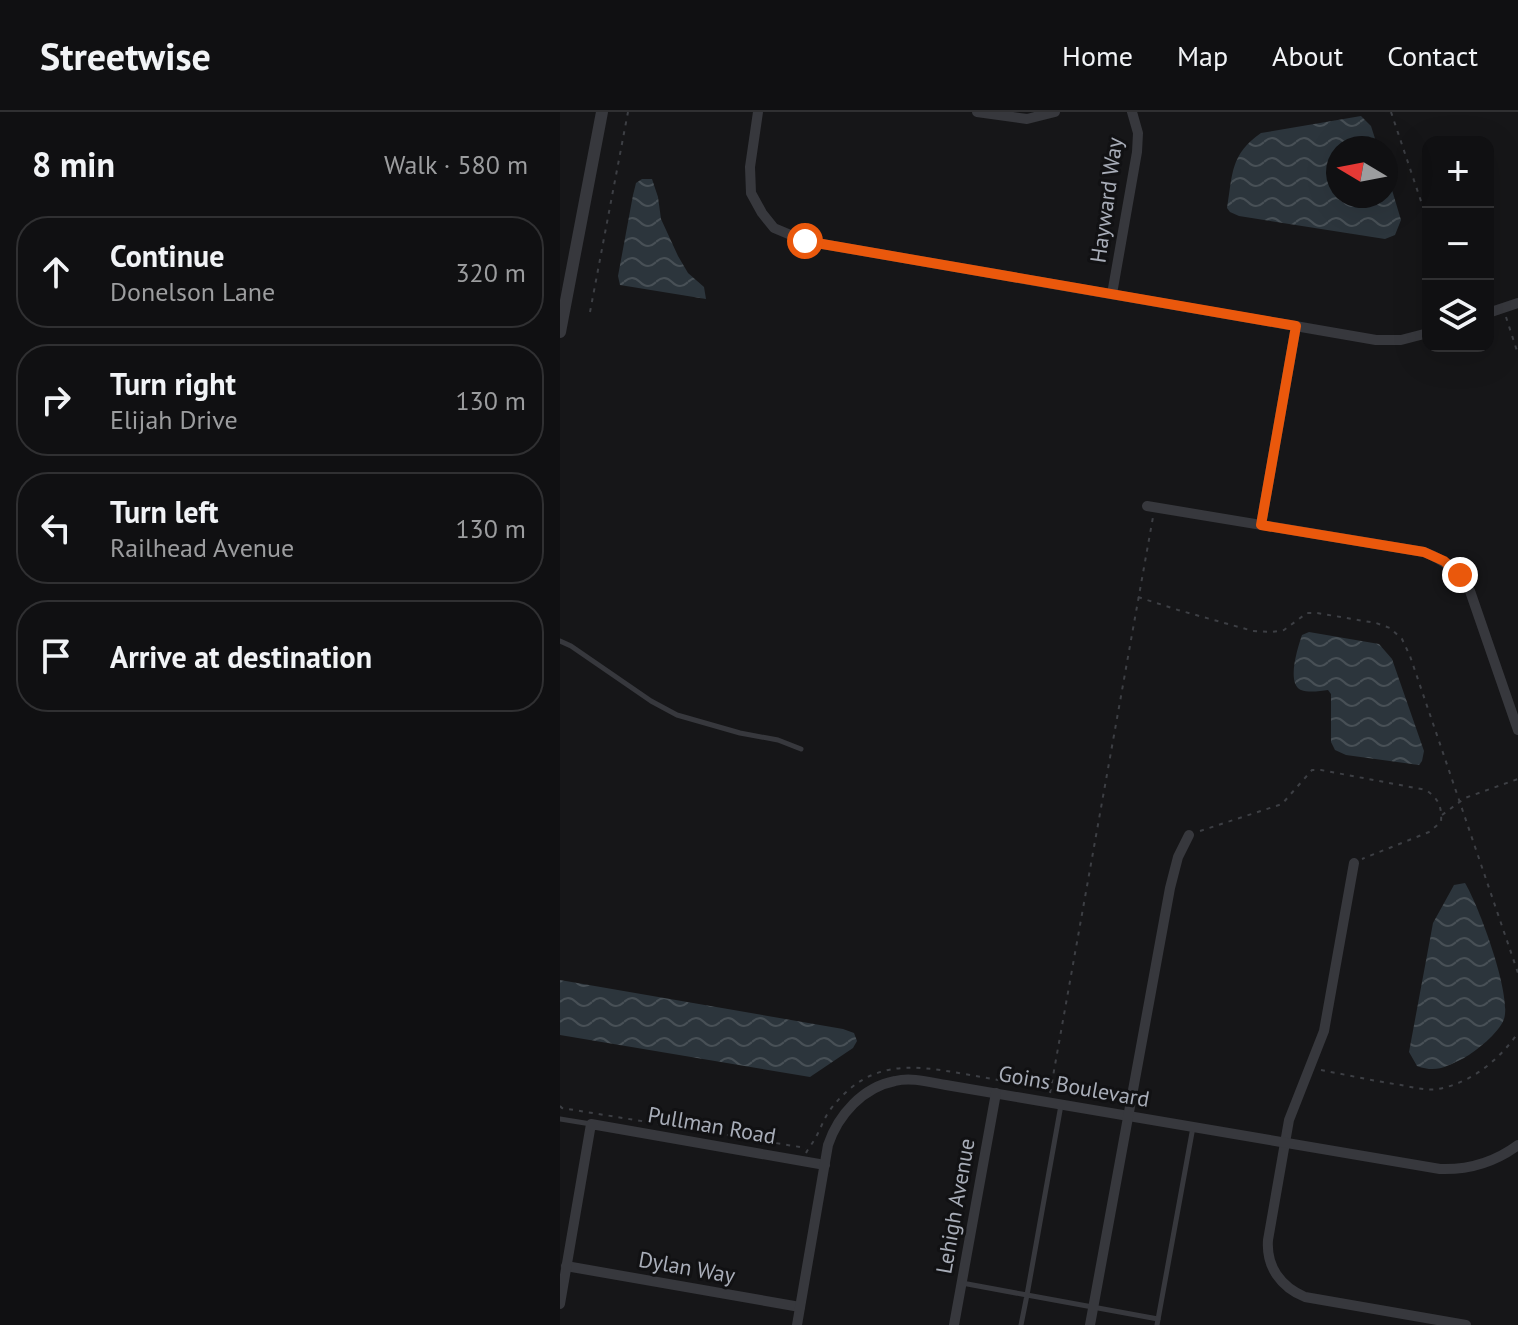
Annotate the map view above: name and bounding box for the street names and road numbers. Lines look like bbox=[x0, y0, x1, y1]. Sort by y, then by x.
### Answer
street label: Hayward Way bbox=[1083, 135, 1129, 265]
street label: Goins Boulevard bbox=[996, 1059, 1152, 1113]
street label: Pullman Road bbox=[646, 1100, 778, 1150]
street label: Lehigh Avenue bbox=[929, 1136, 981, 1276]
street label: Dylan Way bbox=[637, 1245, 738, 1289]

